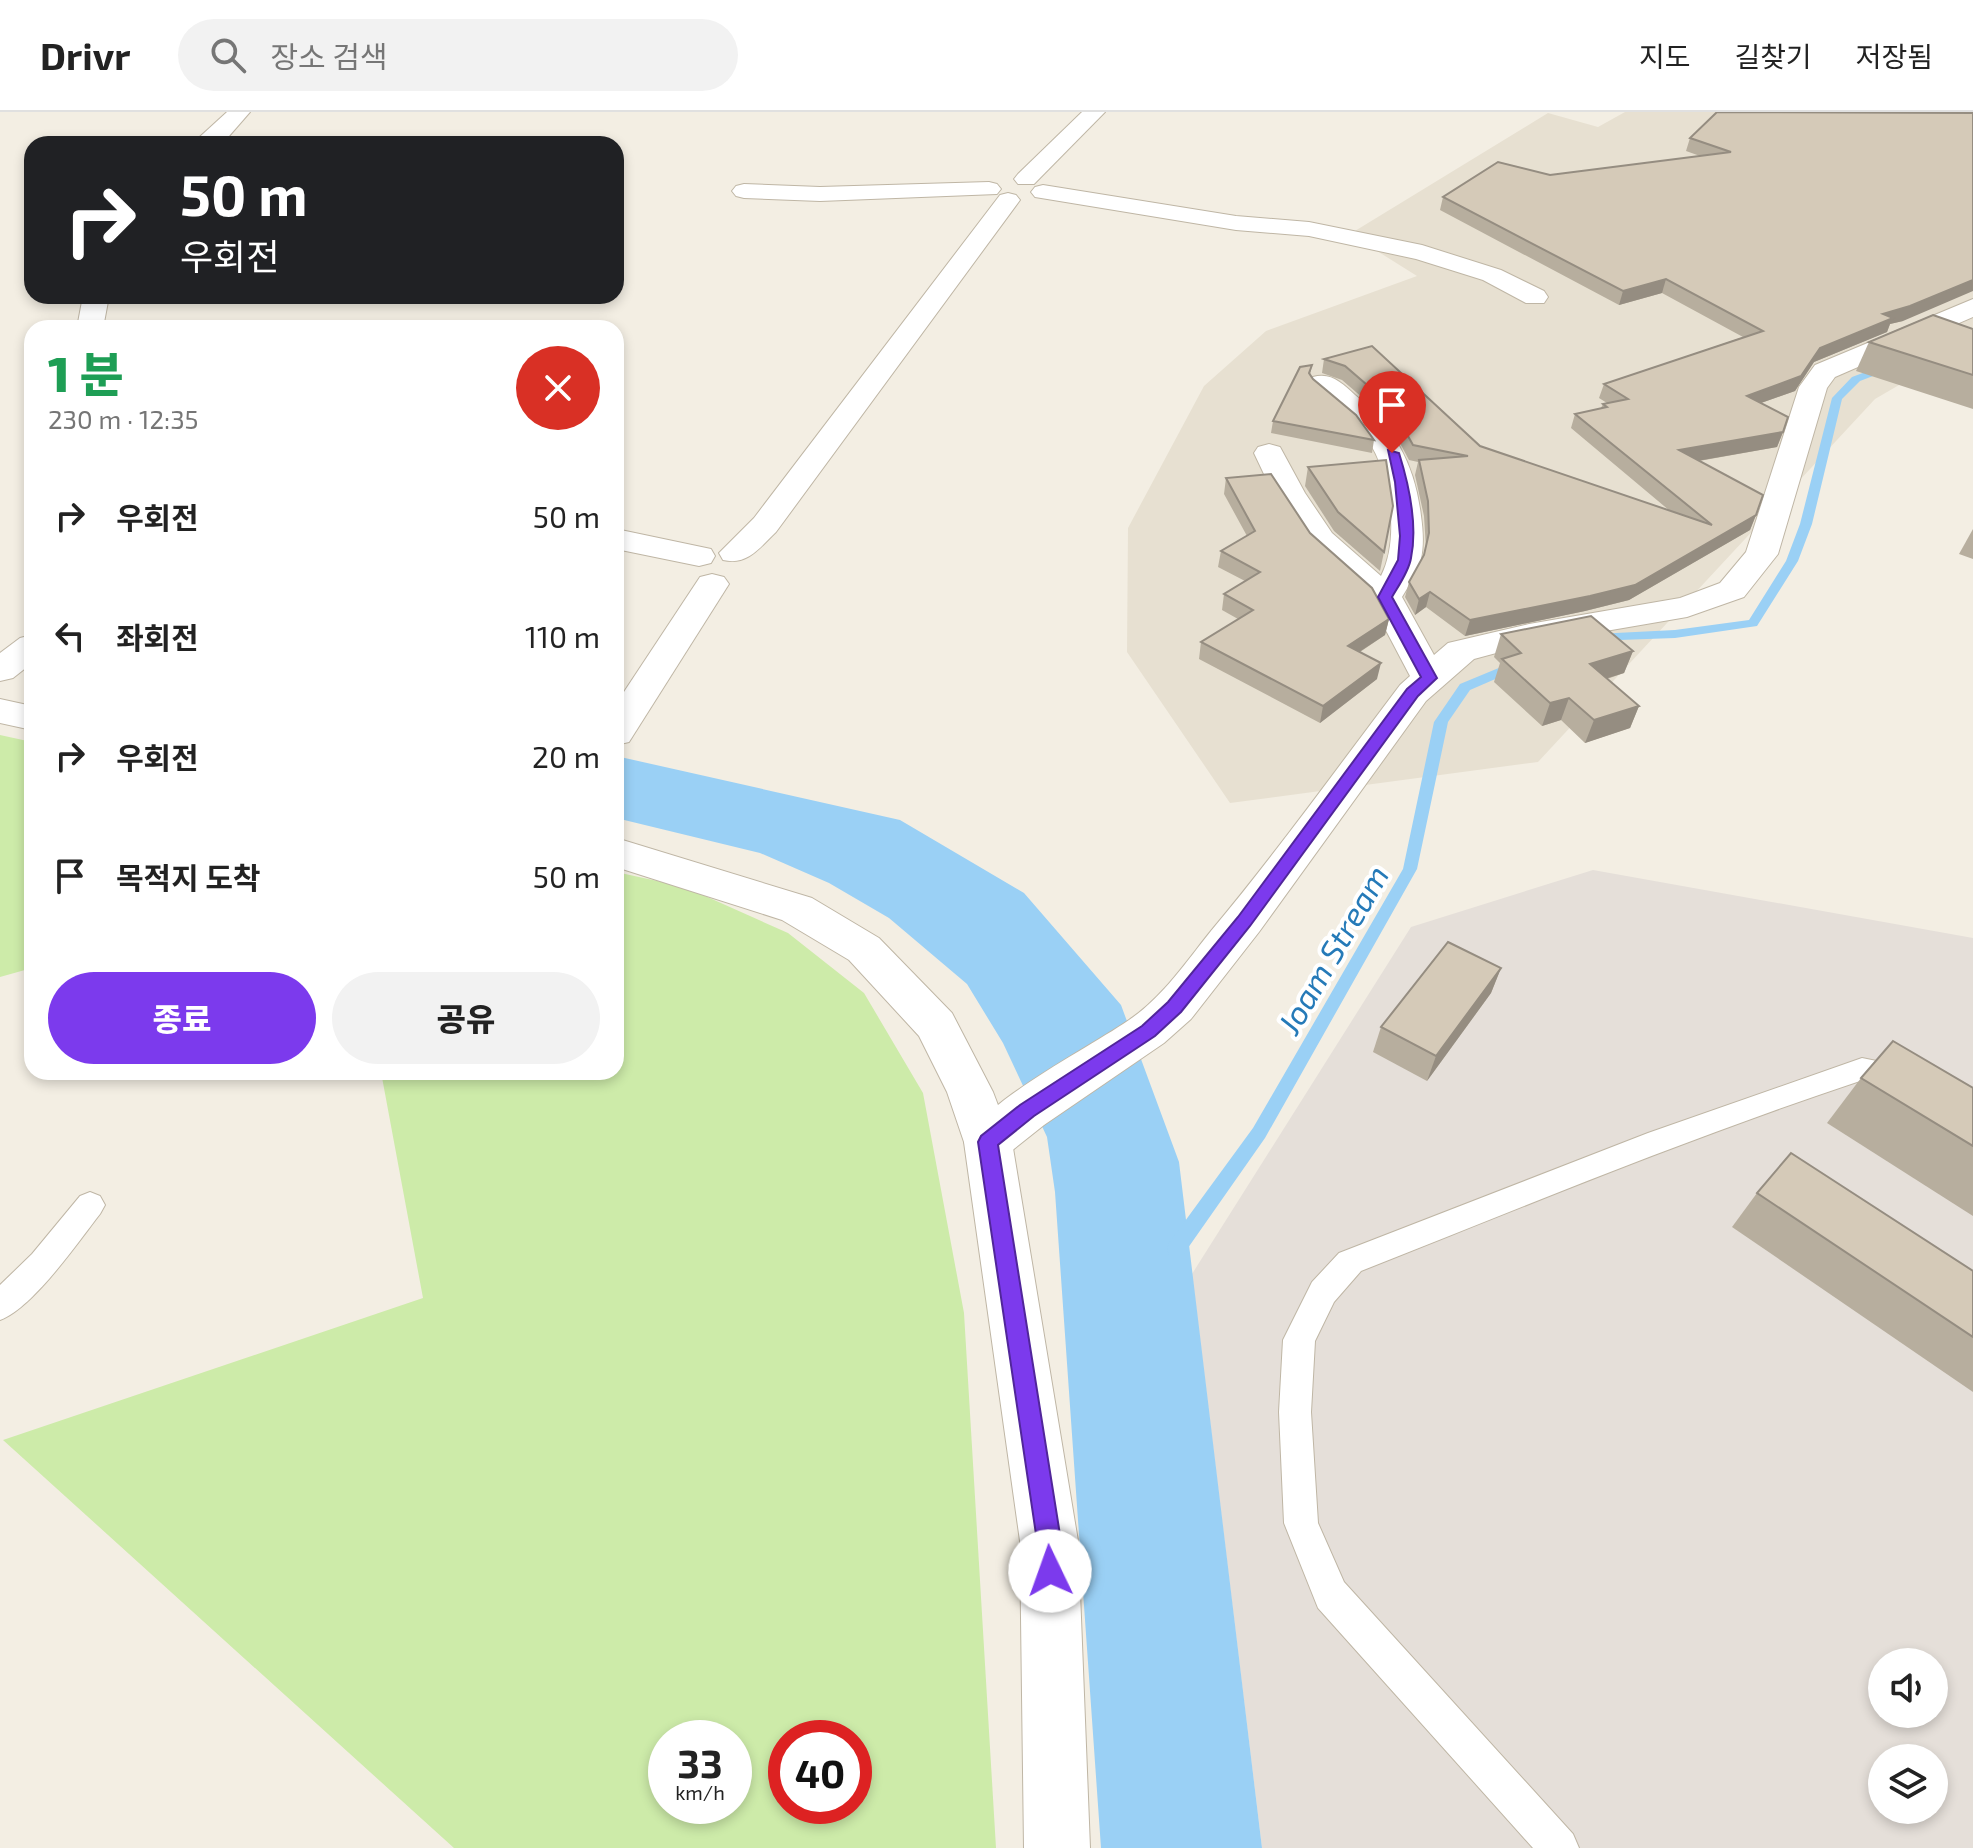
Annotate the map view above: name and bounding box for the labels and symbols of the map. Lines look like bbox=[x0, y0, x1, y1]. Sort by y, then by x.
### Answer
pin bbox=[1358, 371, 1426, 453]
water label: Joam Stream bbox=[1268, 858, 1395, 1041]
position arrow bbox=[1008, 1529, 1092, 1613]
speed limit sign: 40 bbox=[768, 1720, 872, 1824]

